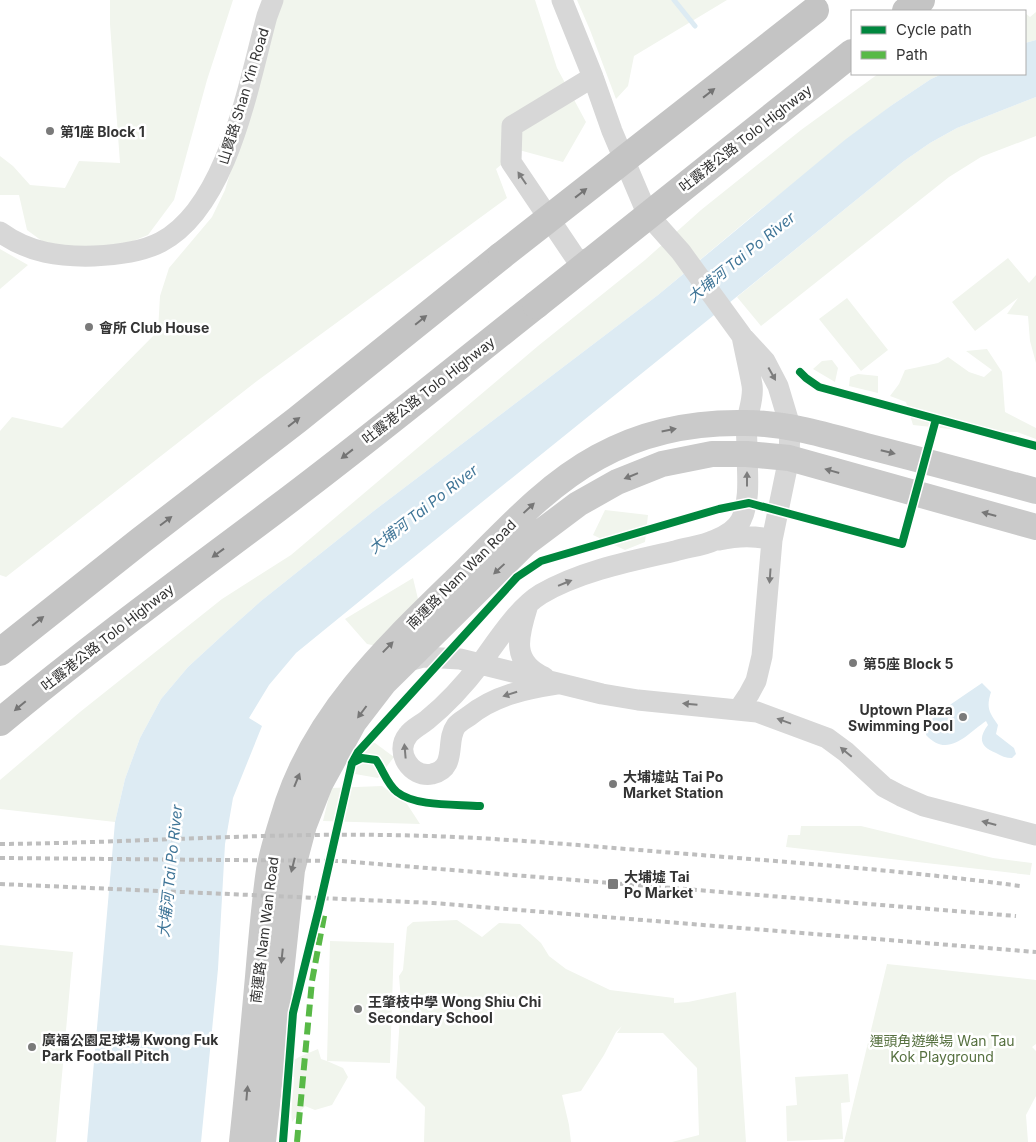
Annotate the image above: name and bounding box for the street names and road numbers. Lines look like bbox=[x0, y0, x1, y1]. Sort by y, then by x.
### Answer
street label: 山賢路 Shan Yin Road bbox=[214, 26, 272, 166]
street label: 吐露港公路 Tolo Highway bbox=[675, 81, 815, 195]
street label: 吐露港公路 Tolo Highway bbox=[358, 333, 498, 447]
street label: 南運路 Nam Wan Road bbox=[403, 516, 519, 632]
street label: 吐露港公路 Tolo Highway bbox=[37, 580, 177, 694]
street label: 南運路 Nam Wan Road bbox=[247, 856, 281, 1004]

